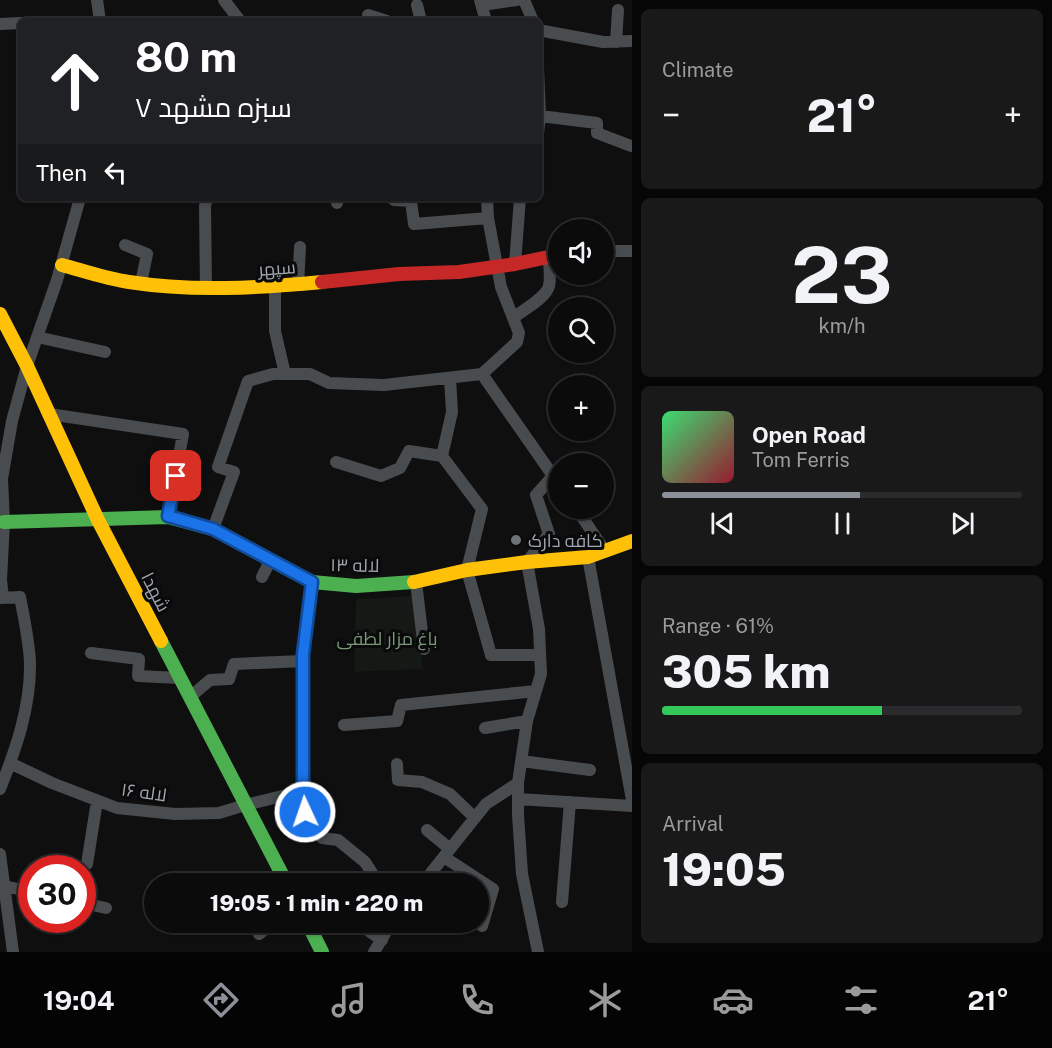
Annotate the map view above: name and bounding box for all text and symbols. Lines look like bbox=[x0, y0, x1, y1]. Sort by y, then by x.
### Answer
text: 80 m bbox=[135, 32, 237, 81]
icon: ahead bbox=[36, 42, 114, 120]
text: Climate bbox=[662, 58, 734, 82]
text: 21° bbox=[807, 89, 877, 142]
text: ۷ سبزه مشهد bbox=[135, 91, 292, 123]
text: − bbox=[662, 96, 680, 134]
text: + bbox=[1004, 96, 1022, 134]
icon: left bbox=[99, 156, 132, 189]
text: Then bbox=[36, 160, 87, 186]
map controls bbox=[548, 219, 614, 519]
button: sound bbox=[548, 219, 614, 285]
text: 23 bbox=[791, 229, 893, 321]
street label: سپهر bbox=[257, 256, 296, 281]
button: search bbox=[548, 297, 614, 363]
text: km/h bbox=[818, 314, 866, 338]
button: + bbox=[548, 375, 614, 441]
text: Open Road bbox=[752, 422, 866, 448]
text: Tom Ferris bbox=[752, 448, 850, 472]
pin bbox=[150, 450, 201, 501]
button: − bbox=[548, 453, 614, 519]
icon: arrive bbox=[159, 459, 192, 492]
icon: previous bbox=[706, 507, 739, 540]
icon: pause bbox=[826, 507, 859, 540]
icon: next bbox=[946, 507, 979, 540]
place label: کافه دارک bbox=[528, 530, 603, 552]
marker: کافه دارک bbox=[509, 533, 523, 547]
street label: لاله ۱۳ bbox=[330, 554, 380, 576]
street label: شهدا bbox=[136, 569, 175, 616]
text: Range · 61% bbox=[662, 614, 774, 638]
park label: باغ مزار لطفی bbox=[336, 628, 438, 651]
text: 305 km bbox=[662, 645, 831, 698]
street label: لاله ۱۶ bbox=[120, 778, 168, 806]
position arrow bbox=[273, 780, 337, 844]
text: Arrival bbox=[662, 812, 724, 836]
text: 19:05 bbox=[662, 843, 786, 896]
speed limit sign: 30 bbox=[18, 855, 96, 933]
text: 19:05 · 1 min · 220 m bbox=[210, 890, 423, 916]
icon: directions bbox=[200, 979, 242, 1021]
icon: music bbox=[328, 979, 370, 1021]
icon: phone bbox=[456, 979, 498, 1021]
icon: climate bbox=[584, 979, 626, 1021]
icon: car bbox=[712, 979, 754, 1021]
icon: filters bbox=[840, 979, 882, 1021]
text: 19:04 bbox=[43, 984, 115, 1016]
text: 21° bbox=[967, 984, 1009, 1016]

